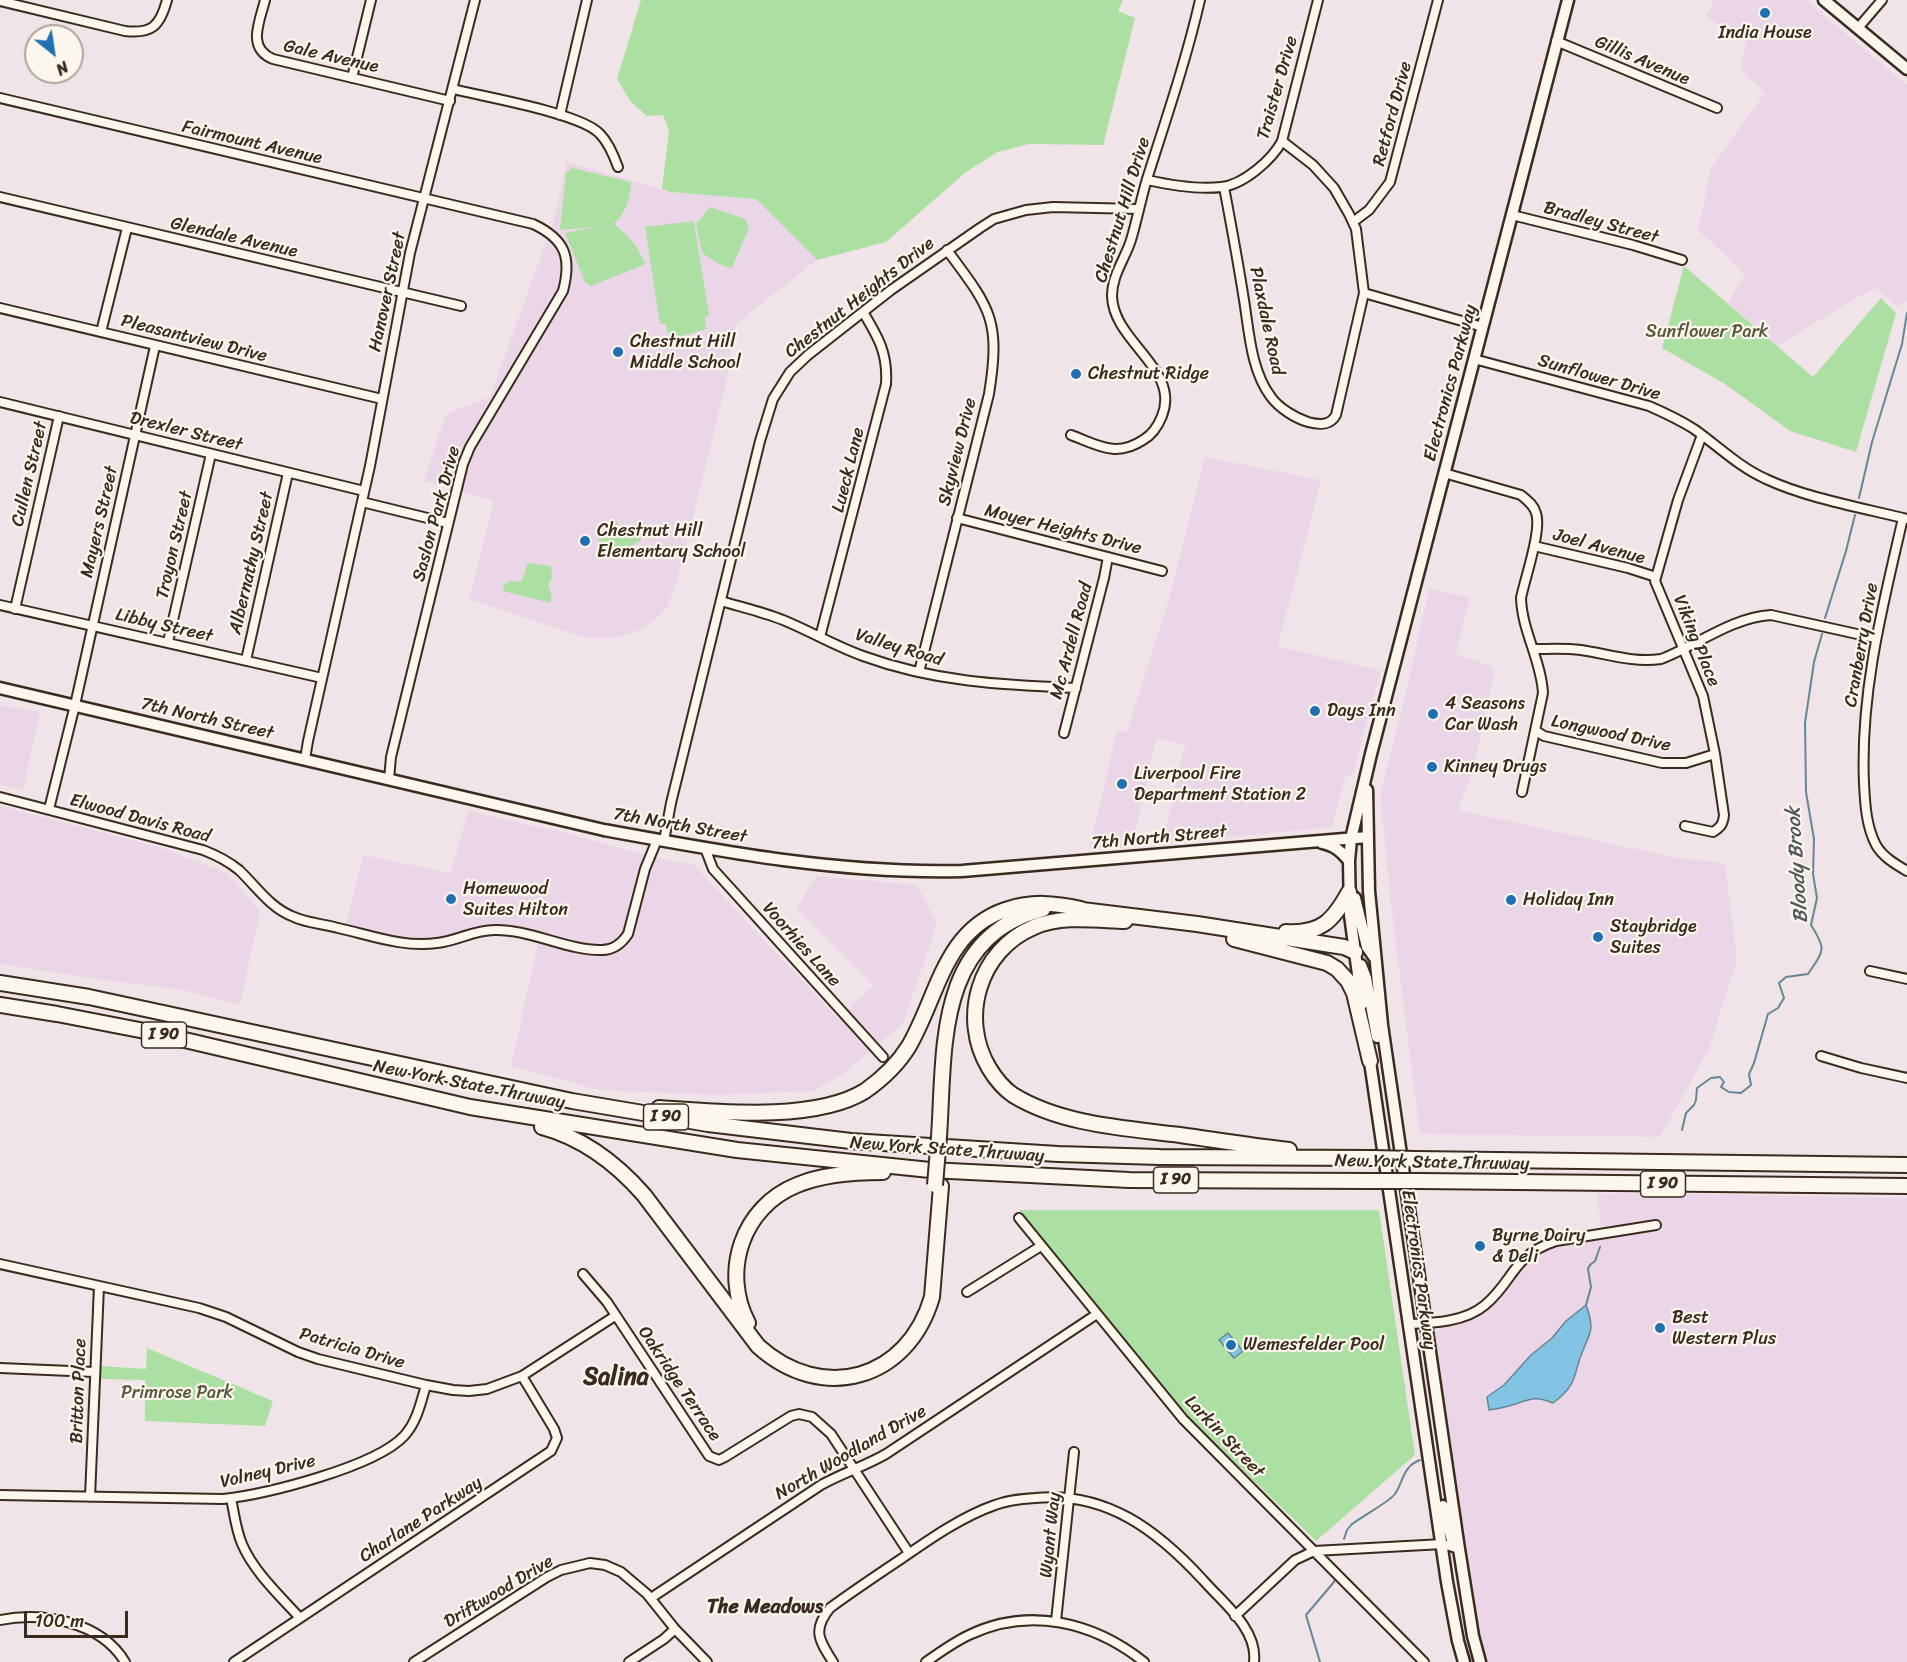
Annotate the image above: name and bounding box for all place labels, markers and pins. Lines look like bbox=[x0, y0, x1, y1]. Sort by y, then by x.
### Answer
marker: India House bbox=[1758, 6, 1772, 20]
place label: India House bbox=[1718, 22, 1812, 44]
place label: Chestnut Hill Middle School bbox=[630, 331, 741, 374]
marker: Chestnut Hill Middle School bbox=[611, 345, 625, 359]
place label: Chestnut Ridge bbox=[1088, 363, 1209, 385]
marker: Chestnut Ridge bbox=[1069, 367, 1083, 381]
place label: Chestnut Hill Elementary School bbox=[597, 520, 746, 562]
marker: Chestnut Hill Elementary School bbox=[578, 534, 592, 548]
place label: 4 Seasons Car Wash bbox=[1445, 693, 1525, 736]
place label: Days Inn bbox=[1327, 700, 1396, 722]
marker: Days Inn bbox=[1308, 704, 1322, 718]
marker: 4 Seasons Car Wash bbox=[1426, 707, 1440, 721]
place label: Kinney Drugs bbox=[1444, 756, 1547, 778]
marker: Kinney Drugs bbox=[1425, 760, 1439, 774]
place label: Liverpool Fire Department Station 2 bbox=[1134, 763, 1306, 806]
marker: Liverpool Fire Department Station 2 bbox=[1115, 777, 1129, 791]
place label: Homewood Suites Hilton bbox=[463, 878, 568, 920]
place label: Holiday Inn bbox=[1523, 889, 1614, 911]
marker: Homewood Suites Hilton bbox=[444, 892, 458, 906]
marker: Holiday Inn bbox=[1504, 893, 1518, 907]
place label: Staybridge Suites bbox=[1610, 916, 1697, 958]
marker: Staybridge Suites bbox=[1591, 930, 1605, 944]
place label: Byrne Dairy & Deli bbox=[1492, 1225, 1585, 1268]
marker: Byrne Dairy & Deli bbox=[1473, 1239, 1487, 1253]
place label: Best Western Plus bbox=[1672, 1307, 1776, 1350]
marker: Best Western Plus bbox=[1653, 1321, 1667, 1335]
place label: Wemesfelder Pool bbox=[1243, 1334, 1384, 1356]
marker: Wemesfelder Pool bbox=[1224, 1338, 1238, 1352]

